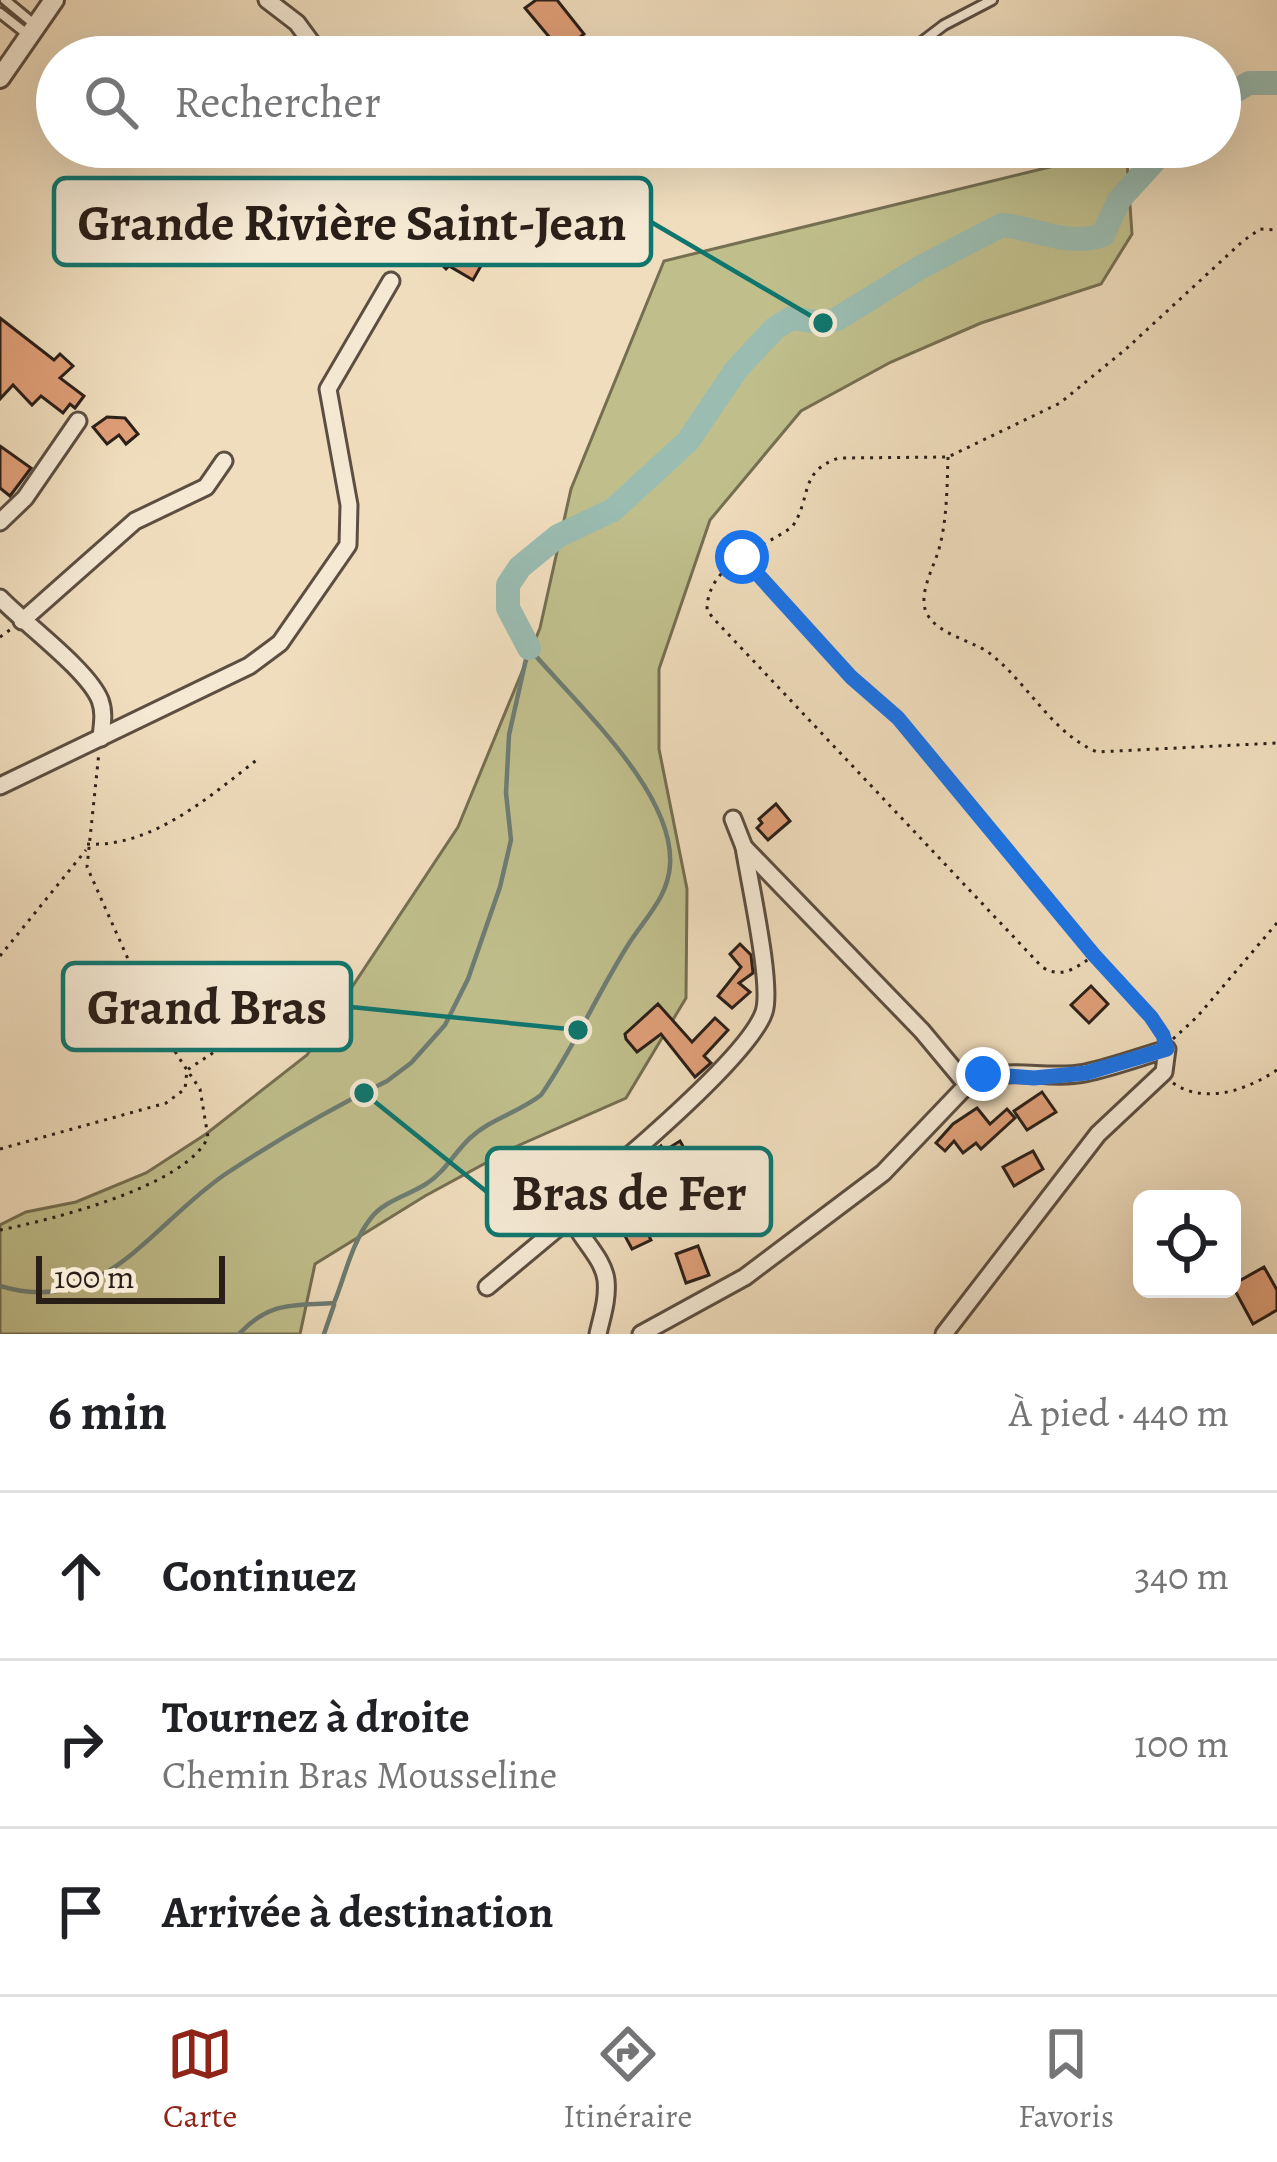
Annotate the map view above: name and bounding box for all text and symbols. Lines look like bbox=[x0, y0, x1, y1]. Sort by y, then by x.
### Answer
search box bbox=[36, 36, 1241, 168]
icon: search bbox=[78, 69, 144, 135]
text: Rechercher bbox=[174, 71, 381, 133]
callout: Grande Rivière Saint-Jean bbox=[54, 178, 651, 265]
text: Grande Rivière Saint-Jean bbox=[78, 188, 626, 258]
route start bbox=[715, 530, 769, 584]
callout: Grand Bras bbox=[63, 963, 351, 1050]
text: Grand Bras bbox=[87, 972, 327, 1042]
route end bbox=[956, 1047, 1010, 1101]
callout: Bras de Fer bbox=[487, 1148, 771, 1235]
text: Bras de Fer bbox=[511, 1158, 747, 1228]
map controls bbox=[1133, 1190, 1241, 1298]
button: locate bbox=[1133, 1190, 1241, 1298]
scale bar bbox=[36, 1250, 225, 1303]
text: 100 m bbox=[54, 1254, 134, 1299]
text: 6 min bbox=[48, 1377, 167, 1447]
text: À pied · 440 m bbox=[1009, 1386, 1229, 1439]
icon: ahead bbox=[48, 1543, 114, 1609]
text: Continuez bbox=[162, 1545, 357, 1607]
text: 340 m bbox=[1134, 1549, 1229, 1602]
text: Tournez à droite bbox=[162, 1686, 470, 1748]
icon: right bbox=[48, 1711, 114, 1777]
text: 100 m bbox=[1134, 1717, 1229, 1770]
text: Chemin Bras Mousseline bbox=[162, 1748, 557, 1801]
icon: arrive bbox=[48, 1879, 114, 1945]
text: Arrivée à destination bbox=[162, 1881, 554, 1943]
tab: Carte bbox=[163, 2021, 237, 2138]
tab: Itinéraire bbox=[563, 2021, 692, 2138]
tab: Favoris bbox=[1018, 2021, 1114, 2138]

